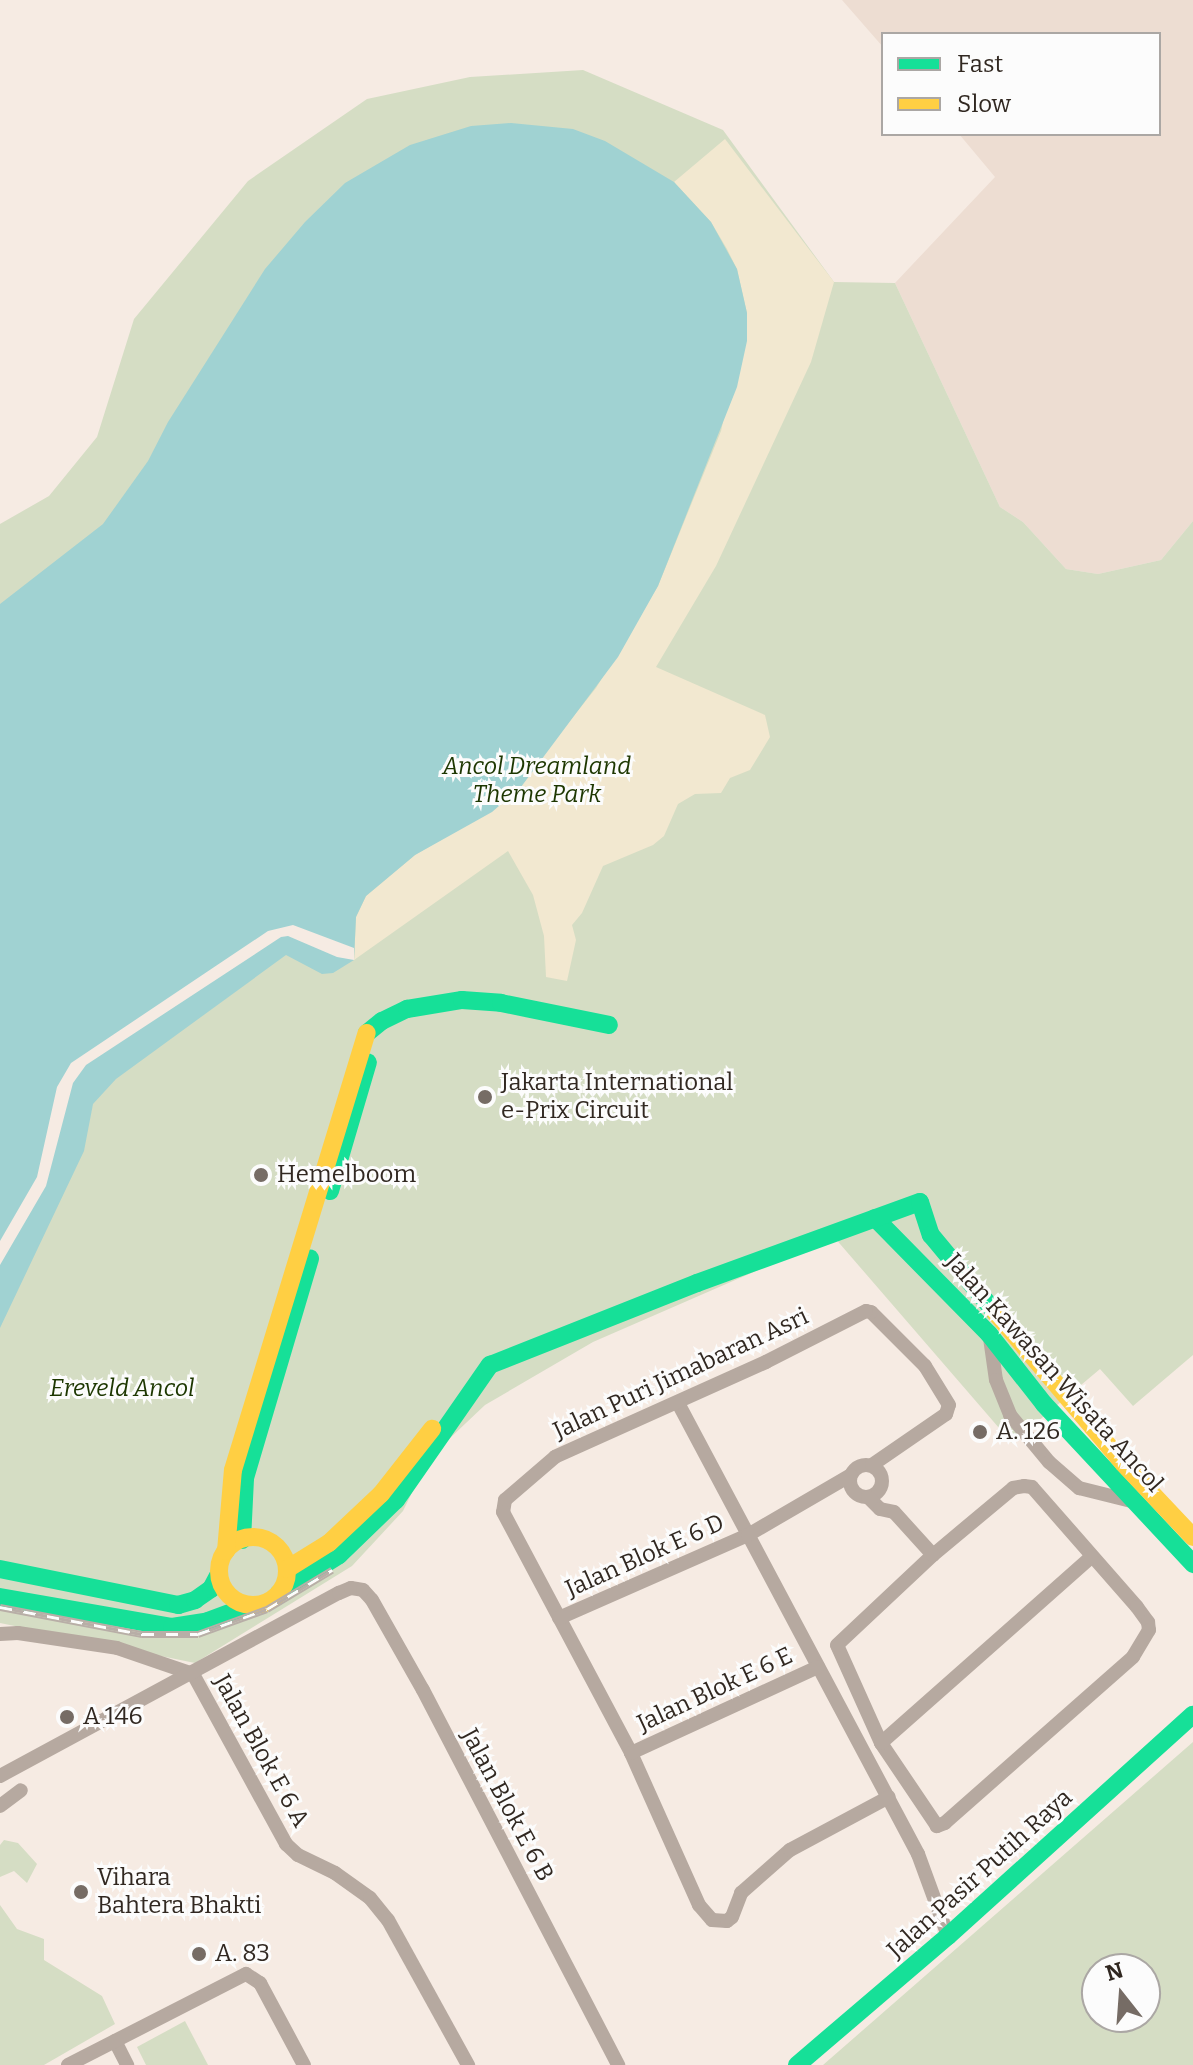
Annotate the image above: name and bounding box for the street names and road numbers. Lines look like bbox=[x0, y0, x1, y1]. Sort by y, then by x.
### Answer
street label: Jalan Kawasan Wisata Ancol bbox=[939, 1248, 1169, 1498]
street label: Jalan Puri Jimabaran Asri bbox=[549, 1302, 813, 1446]
street label: Jalan Blok E 6 D bbox=[561, 1508, 729, 1604]
street label: Jalan Blok E 6 E bbox=[633, 1641, 797, 1739]
street label: Jalan Blok E 6 A bbox=[207, 1670, 315, 1832]
street label: Jalan Blok E 6 B bbox=[455, 1724, 559, 1886]
street label: Jalan Pasir Putih Raya bbox=[882, 1783, 1078, 1965]

